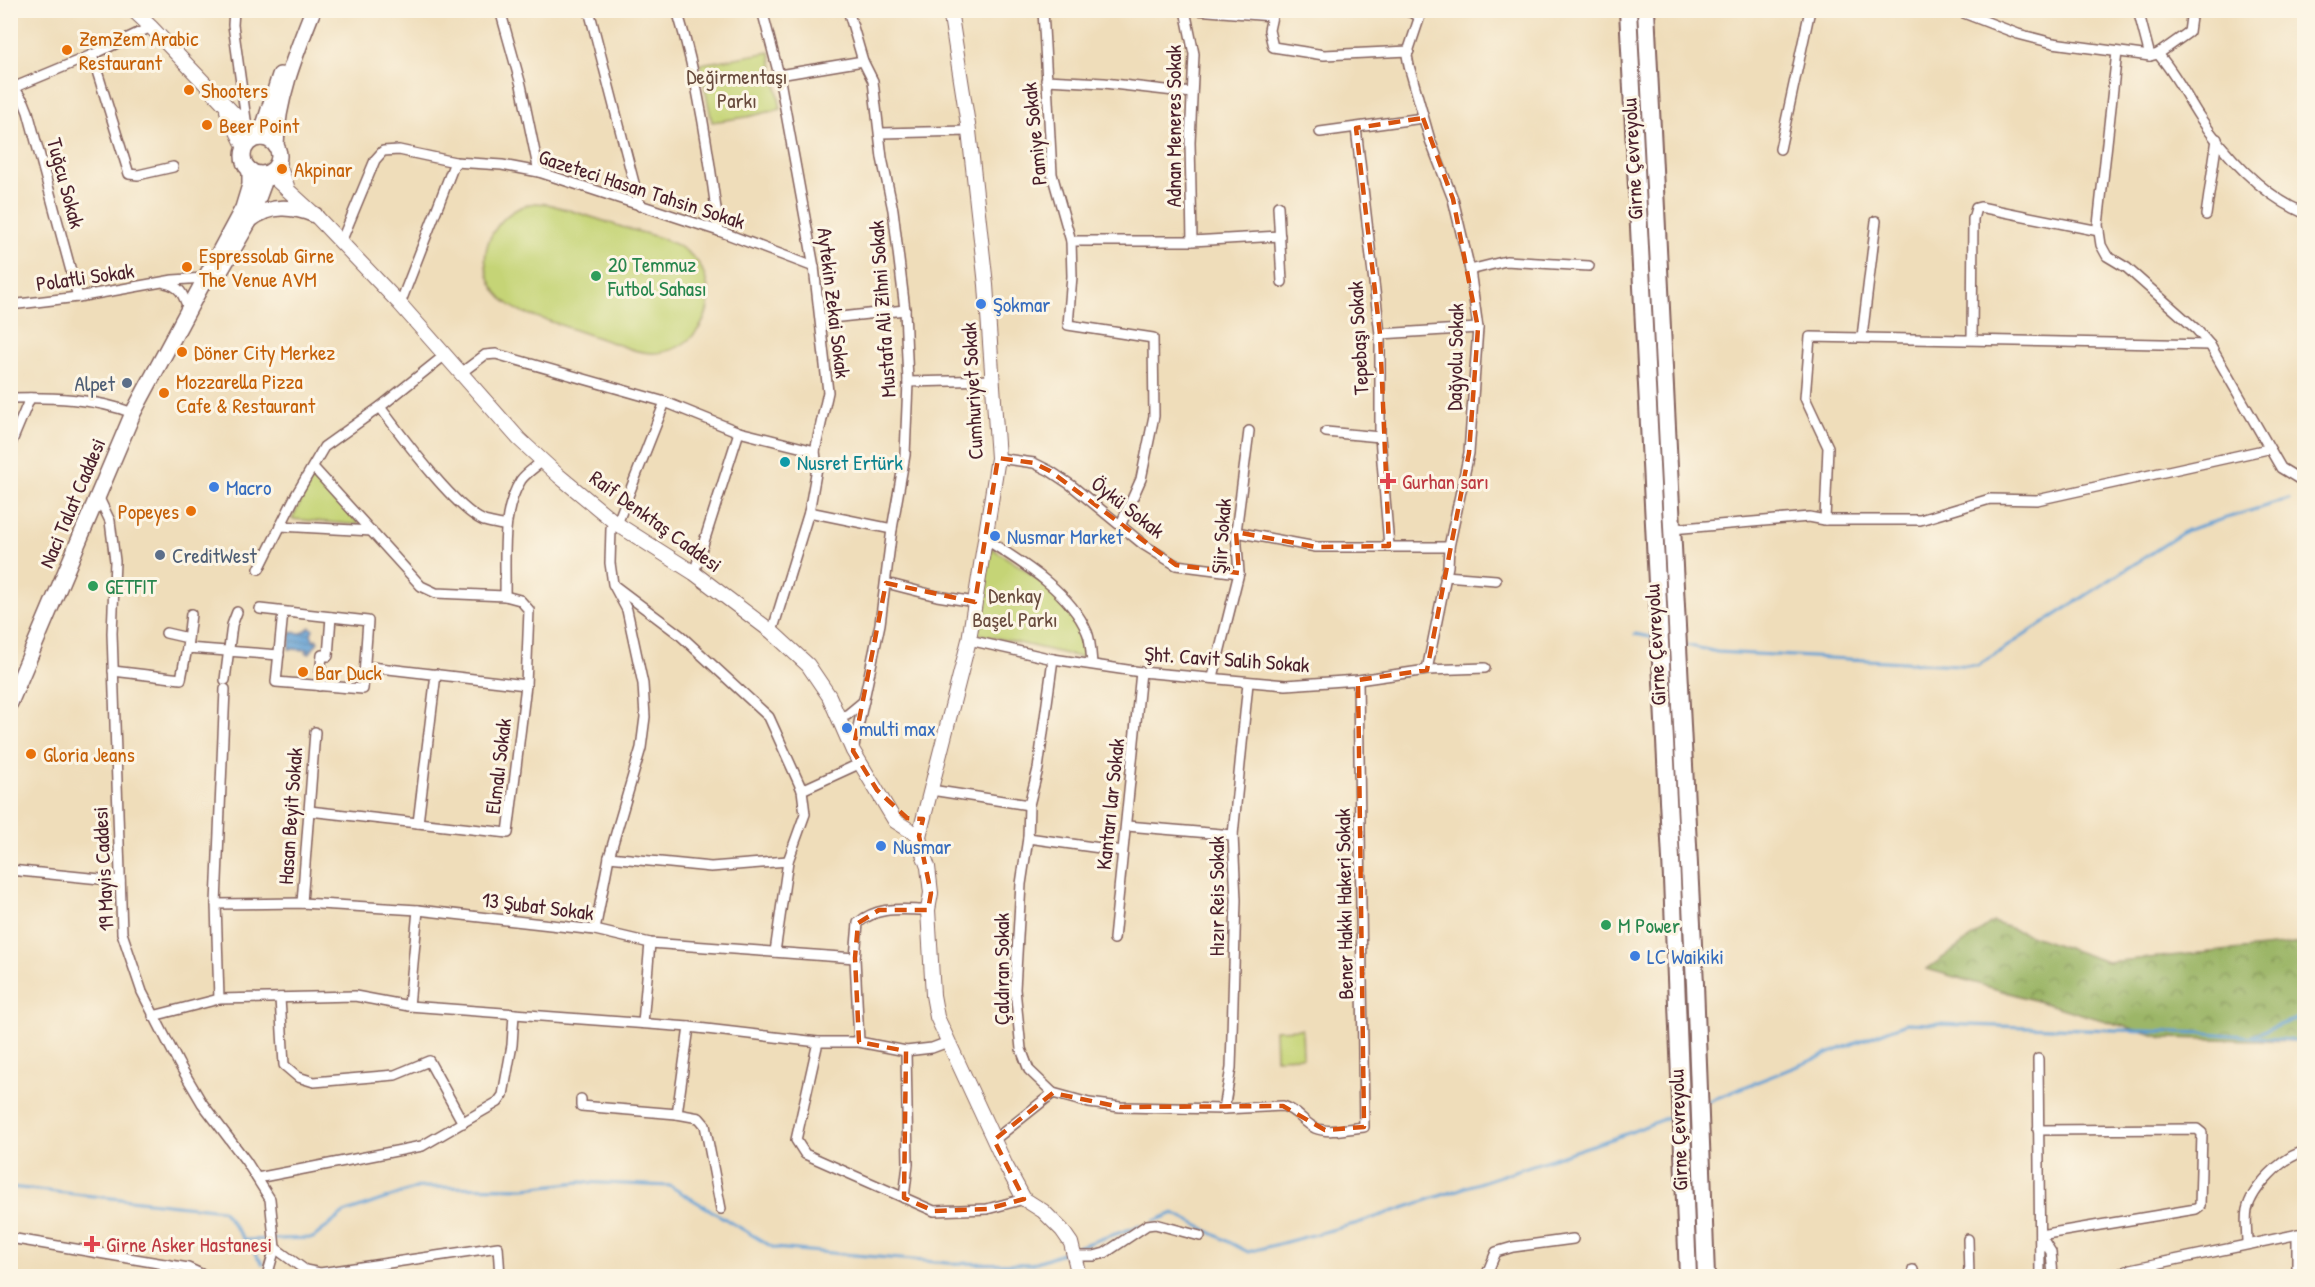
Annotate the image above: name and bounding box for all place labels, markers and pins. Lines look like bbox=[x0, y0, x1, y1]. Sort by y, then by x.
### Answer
place label: ZemZem Arabic Restaurant bbox=[79, 24, 199, 77]
marker: ZemZem Arabic Restaurant bbox=[60, 43, 74, 57]
place label: Shooters bbox=[201, 76, 268, 105]
marker: Shooters bbox=[182, 83, 196, 97]
place label: Beer Point bbox=[219, 111, 300, 140]
marker: Beer Point bbox=[200, 118, 214, 132]
place label: Akpinar bbox=[294, 155, 352, 184]
marker: Akpinar bbox=[275, 162, 289, 176]
place label: Espressolab Girne The Venue AVM bbox=[199, 241, 334, 294]
place label: 20 Temmuz Futbol Sahası bbox=[607, 250, 707, 303]
marker: Espressolab Girne The Venue AVM bbox=[180, 260, 194, 274]
marker: 20 Temmuz Futbol Sahası bbox=[589, 269, 603, 283]
place label: Şokmar bbox=[993, 290, 1050, 319]
marker: Şokmar bbox=[974, 297, 988, 311]
place label: Döner City Merkez bbox=[194, 338, 335, 367]
marker: Döner City Merkez bbox=[175, 345, 189, 359]
place label: Mozzarella Pizza Cafe & Restaurant bbox=[176, 367, 316, 420]
place label: Alpet bbox=[75, 369, 116, 398]
marker: Alpet bbox=[120, 376, 134, 390]
marker: Mozzarella Pizza Cafe & Restaurant bbox=[157, 386, 171, 400]
place label: Nusret Ertürk bbox=[797, 448, 903, 477]
marker: Nusret Ertürk bbox=[778, 455, 792, 469]
place label: Gurhan sarı bbox=[1402, 467, 1489, 496]
marker: Gurhan sarı bbox=[1379, 472, 1397, 490]
place label: Macro bbox=[226, 473, 271, 502]
marker: Macro bbox=[207, 480, 221, 494]
place label: Popeyes bbox=[118, 497, 179, 526]
marker: Popeyes bbox=[184, 504, 198, 518]
place label: Nusmar Market bbox=[1007, 522, 1124, 551]
marker: Nusmar Market bbox=[988, 529, 1002, 543]
place label: CreditWest bbox=[172, 541, 257, 570]
marker: CreditWest bbox=[153, 548, 167, 562]
place label: GETFIT bbox=[105, 572, 158, 601]
marker: GETFIT bbox=[86, 579, 100, 593]
place label: Bar Duck bbox=[315, 658, 382, 687]
marker: Bar Duck bbox=[296, 665, 310, 679]
place label: multi max bbox=[859, 714, 936, 743]
marker: multi max bbox=[840, 721, 854, 735]
place label: Gloria Jeans bbox=[43, 740, 135, 769]
marker: Gloria Jeans bbox=[24, 747, 38, 761]
place label: Nusmar bbox=[893, 832, 951, 861]
marker: Nusmar bbox=[874, 839, 888, 853]
place label: M Power bbox=[1618, 911, 1680, 940]
marker: M Power bbox=[1599, 918, 1613, 932]
place label: LC Waikiki bbox=[1647, 942, 1724, 971]
marker: LC Waikiki bbox=[1628, 949, 1642, 963]
place label: Girne Asker Hastanesi bbox=[106, 1230, 272, 1259]
marker: Girne Asker Hastanesi bbox=[83, 1235, 101, 1253]

